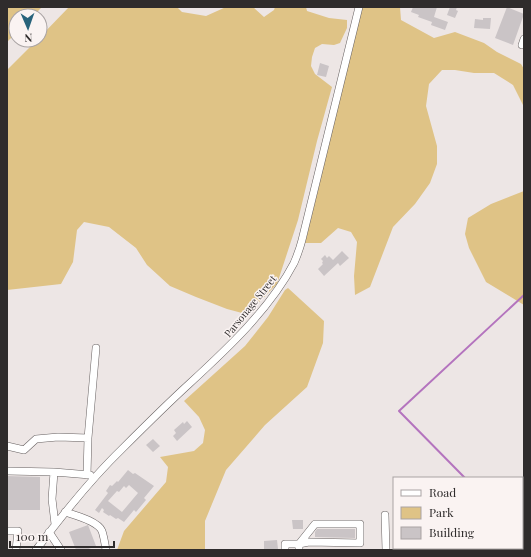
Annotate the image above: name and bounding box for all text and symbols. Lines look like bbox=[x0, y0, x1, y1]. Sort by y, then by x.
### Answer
north arrow bbox=[8, 8, 48, 48]
text: N bbox=[24, 31, 33, 46]
street label: Parsonage Street bbox=[221, 272, 280, 340]
legend bbox=[393, 477, 523, 549]
text: Road bbox=[429, 484, 456, 500]
text: Park bbox=[429, 504, 454, 520]
scale bar bbox=[10, 523, 114, 549]
text: Building bbox=[429, 524, 475, 540]
text: 100 m bbox=[16, 528, 49, 544]

